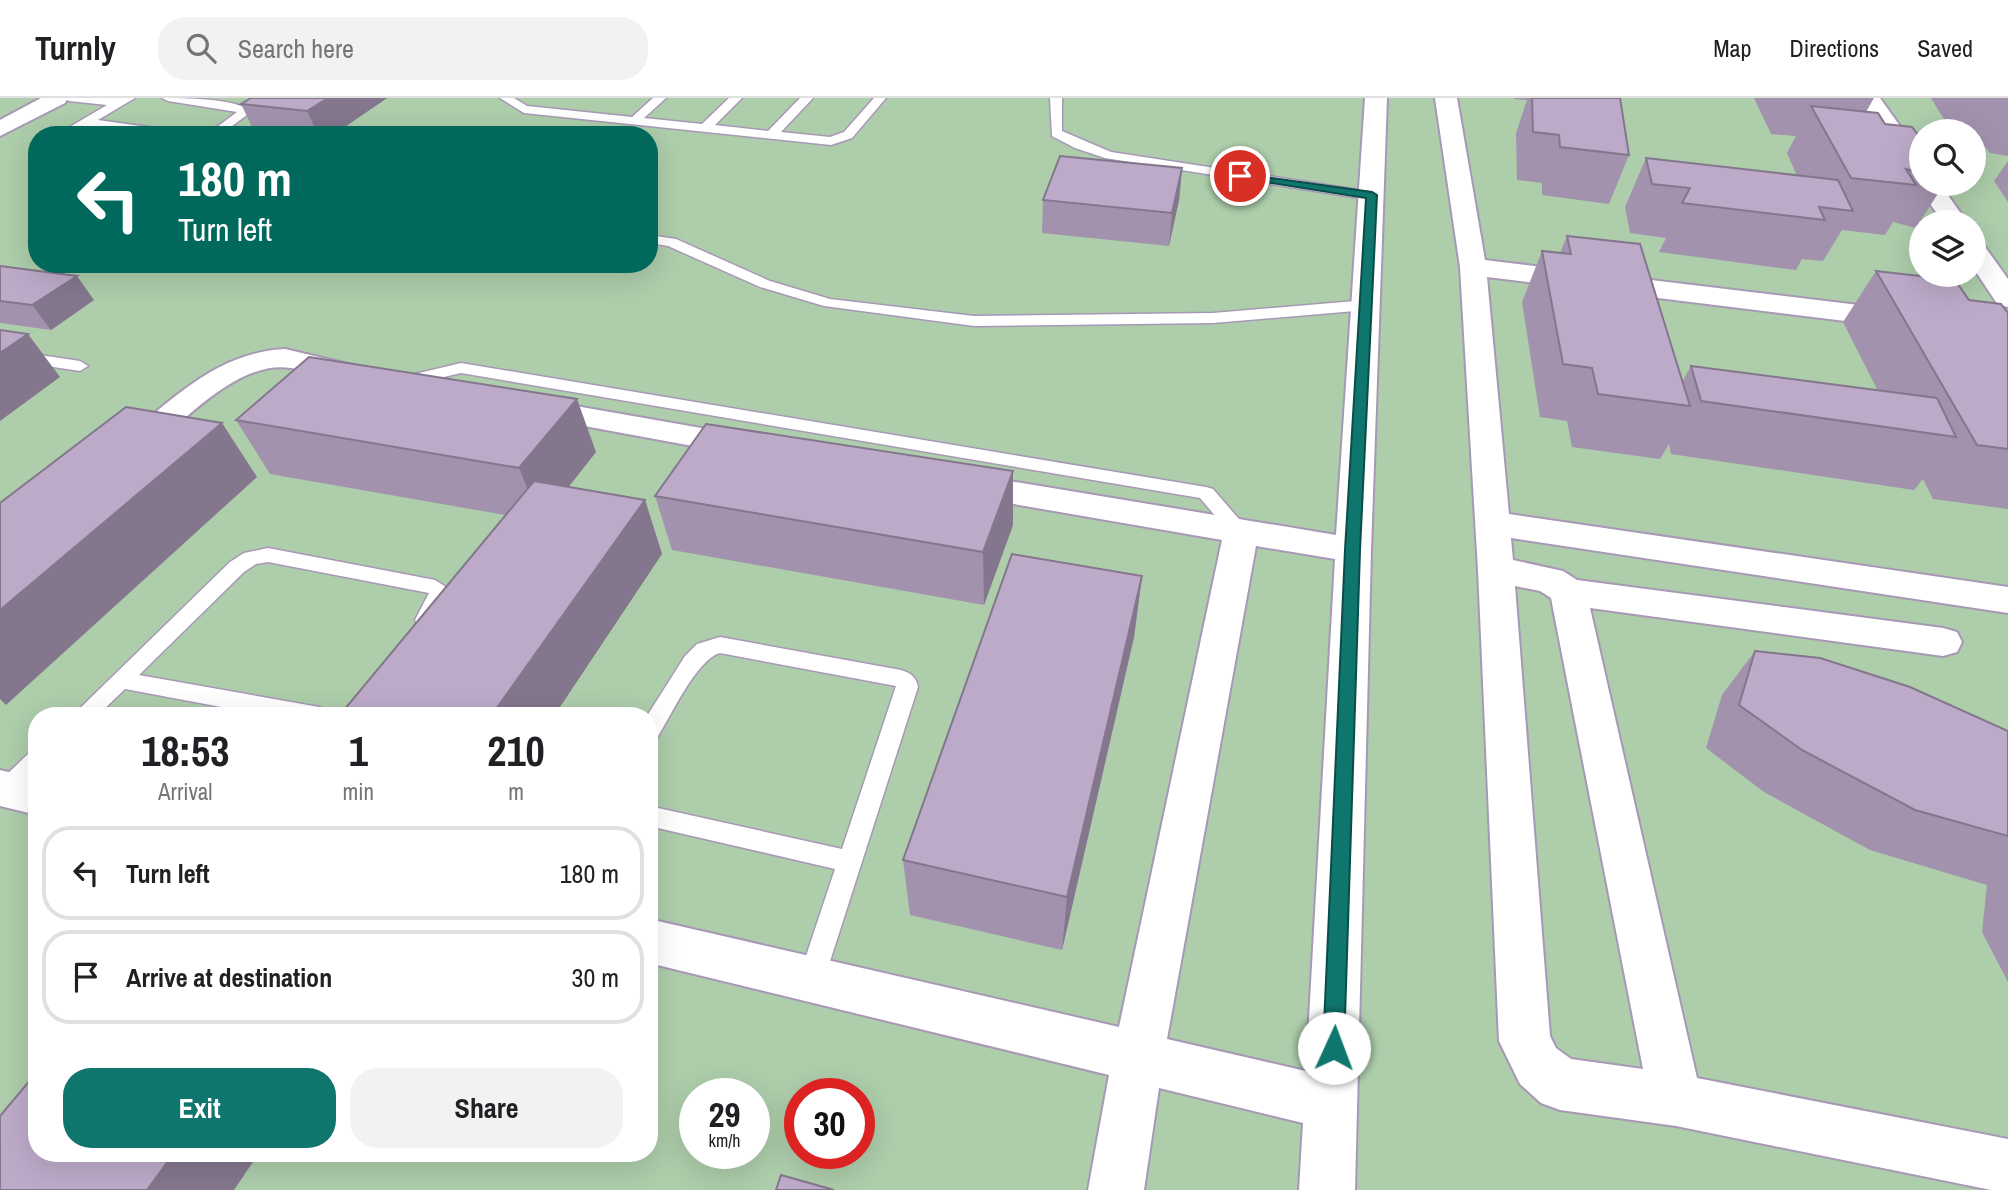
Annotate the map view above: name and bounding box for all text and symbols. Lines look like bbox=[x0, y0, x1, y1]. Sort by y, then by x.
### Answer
search box bbox=[158, 17, 648, 80]
text: Turnly bbox=[35, 26, 116, 70]
icon: search bbox=[182, 29, 220, 67]
text: Search here bbox=[238, 31, 354, 66]
text: Map bbox=[1713, 32, 1751, 64]
text: Directions bbox=[1789, 32, 1879, 64]
text: Saved bbox=[1917, 32, 1973, 64]
map controls bbox=[1909, 119, 1986, 287]
button: search bbox=[1909, 119, 1986, 196]
text: 180 m bbox=[178, 145, 292, 211]
pin bbox=[1210, 146, 1270, 206]
icon: left bbox=[63, 154, 154, 245]
icon: arrive bbox=[1221, 157, 1259, 195]
text: Turn left bbox=[178, 208, 272, 251]
button: layers bbox=[1909, 210, 1986, 287]
text: 18:53 bbox=[141, 723, 229, 779]
text: 1 bbox=[349, 723, 368, 779]
text: 210 bbox=[487, 723, 545, 779]
text: Arrival bbox=[158, 776, 213, 807]
text: min bbox=[343, 776, 374, 807]
text: m bbox=[508, 776, 524, 807]
icon: left bbox=[67, 854, 105, 892]
text: Turn left bbox=[126, 856, 210, 891]
text: 180 m bbox=[560, 856, 619, 891]
icon: arrive bbox=[67, 958, 105, 996]
text: Arrive at destination bbox=[126, 960, 332, 995]
text: 30 m bbox=[572, 960, 619, 995]
position arrow bbox=[1297, 1011, 1371, 1085]
button: Exit bbox=[63, 1068, 336, 1148]
button: Share bbox=[350, 1068, 623, 1148]
speed limit sign: 30 bbox=[784, 1078, 875, 1169]
text: 29 bbox=[709, 1091, 740, 1138]
text: km/h bbox=[709, 1128, 741, 1153]

